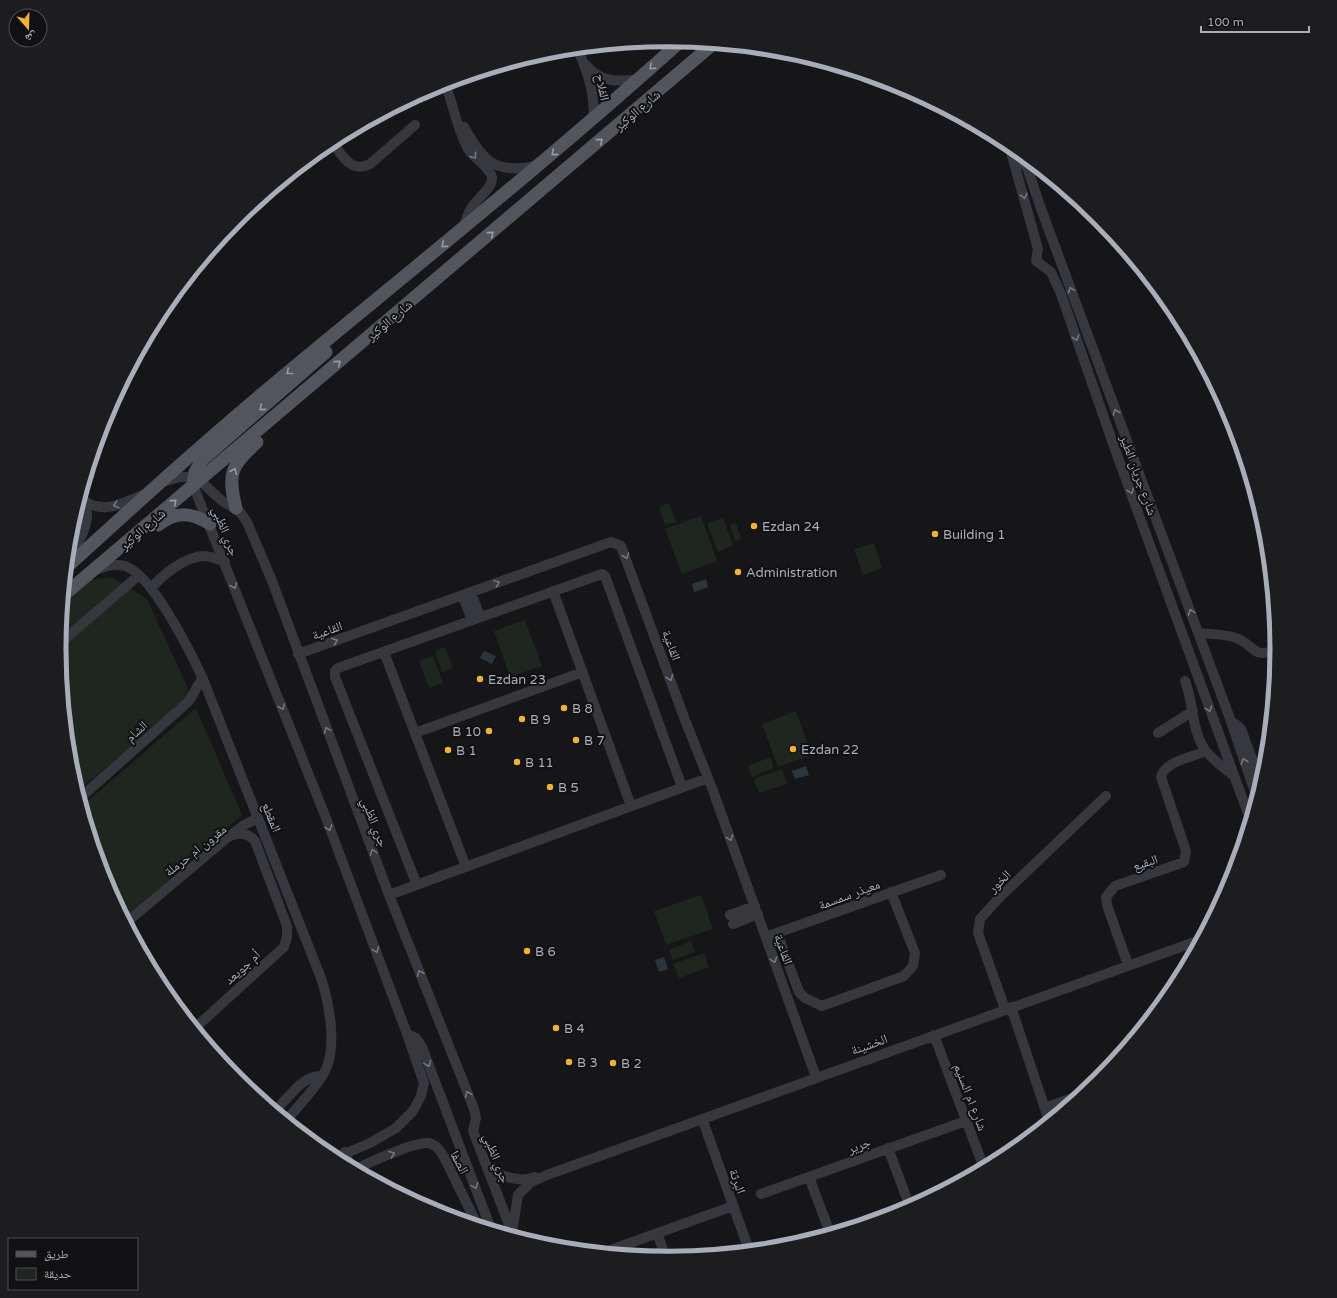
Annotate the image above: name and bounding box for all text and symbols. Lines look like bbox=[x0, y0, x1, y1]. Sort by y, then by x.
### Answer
north arrow bbox=[8, 8, 48, 48]
scale bar bbox=[1201, 8, 1309, 34]
text: 100 m bbox=[1207, 15, 1244, 29]
text: ش bbox=[23, 28, 39, 45]
one-way arrow bbox=[649, 63, 657, 70]
street label: الفلاح bbox=[590, 72, 613, 102]
street label: شارع الوكير bbox=[611, 87, 665, 136]
one-way arrow bbox=[596, 139, 603, 146]
one-way arrow bbox=[551, 148, 559, 155]
one-way arrow bbox=[469, 152, 476, 159]
one-way arrow bbox=[1019, 193, 1027, 199]
one-way arrow bbox=[486, 231, 493, 238]
one-way arrow bbox=[441, 240, 448, 247]
one-way arrow bbox=[1067, 286, 1075, 293]
street label: شارع الوكير bbox=[363, 297, 417, 346]
one-way arrow bbox=[1072, 334, 1080, 341]
one-way arrow bbox=[333, 361, 340, 368]
one-way arrow bbox=[286, 367, 294, 374]
one-way arrow bbox=[259, 403, 266, 410]
one-way arrow bbox=[1112, 408, 1121, 415]
street label: شارع جريان الطير bbox=[1115, 432, 1160, 518]
one-way arrow bbox=[229, 467, 237, 475]
one-way arrow bbox=[1126, 488, 1134, 495]
one-way arrow bbox=[169, 500, 176, 507]
one-way arrow bbox=[113, 501, 120, 509]
street label: جري الظبي bbox=[206, 504, 242, 559]
street label: شارع الوكير bbox=[116, 506, 169, 555]
place label: Ezdan 24 bbox=[762, 519, 820, 535]
marker: Ezdan 24 bbox=[749, 521, 759, 531]
place label: Building 1 bbox=[943, 527, 1005, 543]
marker: Building 1 bbox=[930, 529, 940, 539]
one-way arrow bbox=[621, 552, 629, 559]
place label: Administration bbox=[746, 565, 837, 581]
marker: Administration bbox=[733, 567, 743, 577]
one-way arrow bbox=[493, 579, 500, 587]
one-way arrow bbox=[230, 583, 238, 590]
one-way arrow bbox=[1187, 609, 1195, 616]
street label: القاعية bbox=[310, 618, 345, 644]
street label: القاعية bbox=[658, 628, 684, 663]
one-way arrow bbox=[331, 638, 338, 646]
place label: Ezdan 23 bbox=[488, 672, 546, 688]
marker: Ezdan 23 bbox=[475, 674, 485, 684]
one-way arrow bbox=[665, 675, 674, 682]
place label: B 8 bbox=[572, 701, 593, 717]
one-way arrow bbox=[277, 703, 285, 710]
marker: B 8 bbox=[559, 703, 569, 713]
one-way arrow bbox=[1205, 705, 1213, 712]
place label: B 9 bbox=[530, 712, 551, 728]
marker: B 9 bbox=[517, 714, 527, 724]
street label: الشام bbox=[122, 718, 151, 746]
place label: B 10 bbox=[452, 724, 481, 740]
marker: B 10 bbox=[484, 726, 494, 736]
one-way arrow bbox=[323, 727, 331, 734]
place label: B 7 bbox=[584, 733, 605, 749]
marker: B 7 bbox=[571, 735, 581, 745]
place label: Ezdan 22 bbox=[801, 742, 859, 758]
place label: B 1 bbox=[456, 743, 477, 759]
marker: Ezdan 22 bbox=[788, 744, 798, 754]
marker: B 1 bbox=[443, 745, 453, 755]
place label: B 11 bbox=[525, 755, 554, 771]
marker: B 11 bbox=[512, 757, 522, 767]
one-way arrow bbox=[1240, 758, 1249, 765]
place label: B 5 bbox=[558, 780, 579, 796]
marker: B 5 bbox=[545, 782, 555, 792]
street label: جري الظبي bbox=[355, 795, 391, 850]
street label: المقطع bbox=[257, 800, 284, 835]
street label: مقرون ام حرملة bbox=[161, 821, 230, 880]
one-way arrow bbox=[325, 825, 333, 832]
one-way arrow bbox=[725, 834, 733, 841]
one-way arrow bbox=[369, 849, 377, 856]
street label: البقيع bbox=[1131, 851, 1160, 875]
street label: الخور bbox=[984, 867, 1014, 897]
street label: معيذر سمسمة bbox=[816, 876, 882, 913]
street label: القاعية bbox=[770, 932, 796, 967]
place label: B 6 bbox=[535, 944, 556, 960]
one-way arrow bbox=[371, 946, 379, 953]
marker: B 6 bbox=[522, 946, 532, 956]
street label: أم جويعد bbox=[221, 947, 264, 988]
one-way arrow bbox=[769, 956, 778, 963]
one-way arrow bbox=[416, 970, 424, 977]
place label: B 4 bbox=[564, 1021, 585, 1037]
marker: B 4 bbox=[551, 1023, 561, 1033]
street label: الخشينة bbox=[849, 1031, 890, 1059]
place label: B 3 bbox=[577, 1055, 598, 1071]
place label: B 2 bbox=[621, 1056, 642, 1072]
marker: B 3 bbox=[564, 1057, 574, 1067]
marker: B 2 bbox=[608, 1058, 618, 1068]
one-way arrow bbox=[424, 1061, 432, 1068]
street label: شارع ام السنيم bbox=[949, 1061, 990, 1134]
one-way arrow bbox=[464, 1091, 472, 1098]
street label: جري الظبي bbox=[477, 1131, 513, 1186]
street label: جرير bbox=[845, 1134, 873, 1158]
street label: الصفا bbox=[446, 1148, 472, 1177]
one-way arrow bbox=[387, 1151, 395, 1159]
street label: البرثة bbox=[725, 1167, 749, 1196]
one-way arrow bbox=[470, 1182, 478, 1189]
legend bbox=[8, 1238, 138, 1290]
text: طريق bbox=[44, 1247, 69, 1261]
text: حديقة bbox=[44, 1267, 72, 1281]

